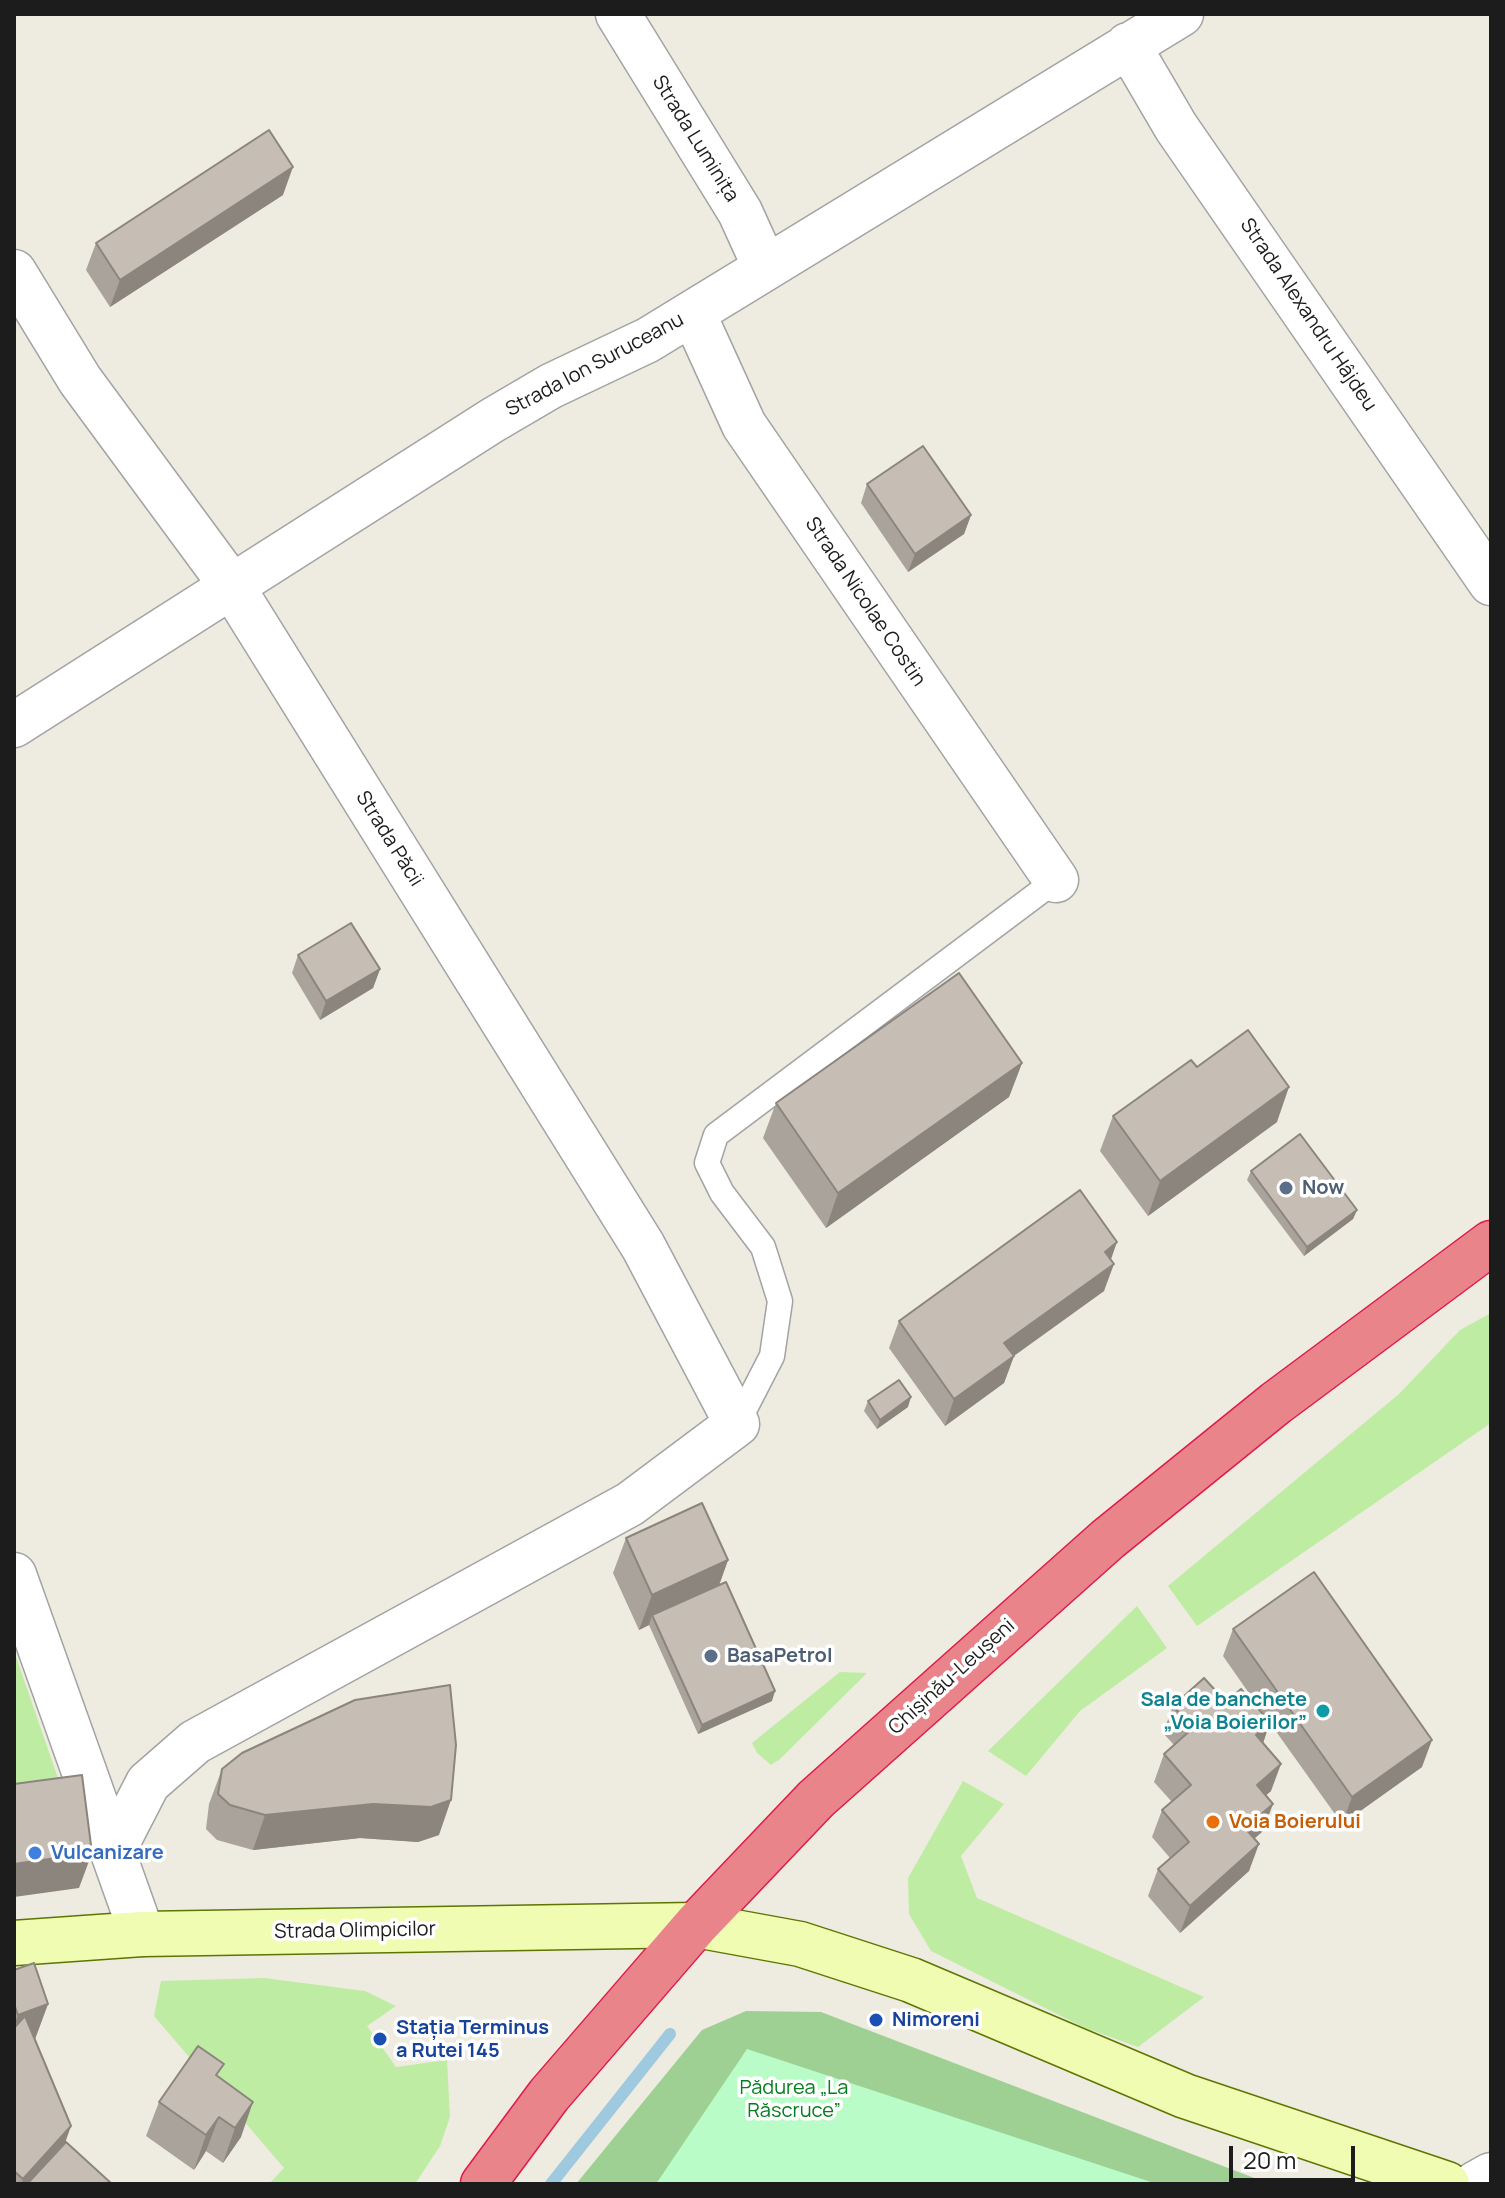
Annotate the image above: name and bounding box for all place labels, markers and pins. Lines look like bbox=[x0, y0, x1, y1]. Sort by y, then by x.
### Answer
place label: Now bbox=[1302, 1176, 1344, 1200]
marker: Now bbox=[1277, 1179, 1295, 1197]
place label: BasaPetrol bbox=[727, 1644, 833, 1668]
marker: BasaPetrol bbox=[702, 1647, 720, 1665]
place label: Sala de banchete „Voia Boierilor” bbox=[1140, 1688, 1307, 1735]
marker: Sala de banchete „Voia Boierilor” bbox=[1314, 1702, 1332, 1720]
place label: Voia Boierului bbox=[1229, 1810, 1361, 1834]
marker: Voia Boierului bbox=[1204, 1813, 1222, 1831]
place label: Vulcanizare bbox=[51, 1841, 164, 1865]
marker: Vulcanizare bbox=[26, 1844, 44, 1862]
place label: Nimoreni bbox=[892, 2008, 980, 2032]
marker: Nimoreni bbox=[867, 2011, 885, 2029]
place label: Stația Terminus a Rutei 145 bbox=[396, 2016, 549, 2063]
marker: Stația Terminus a Rutei 145 bbox=[371, 2030, 389, 2048]

